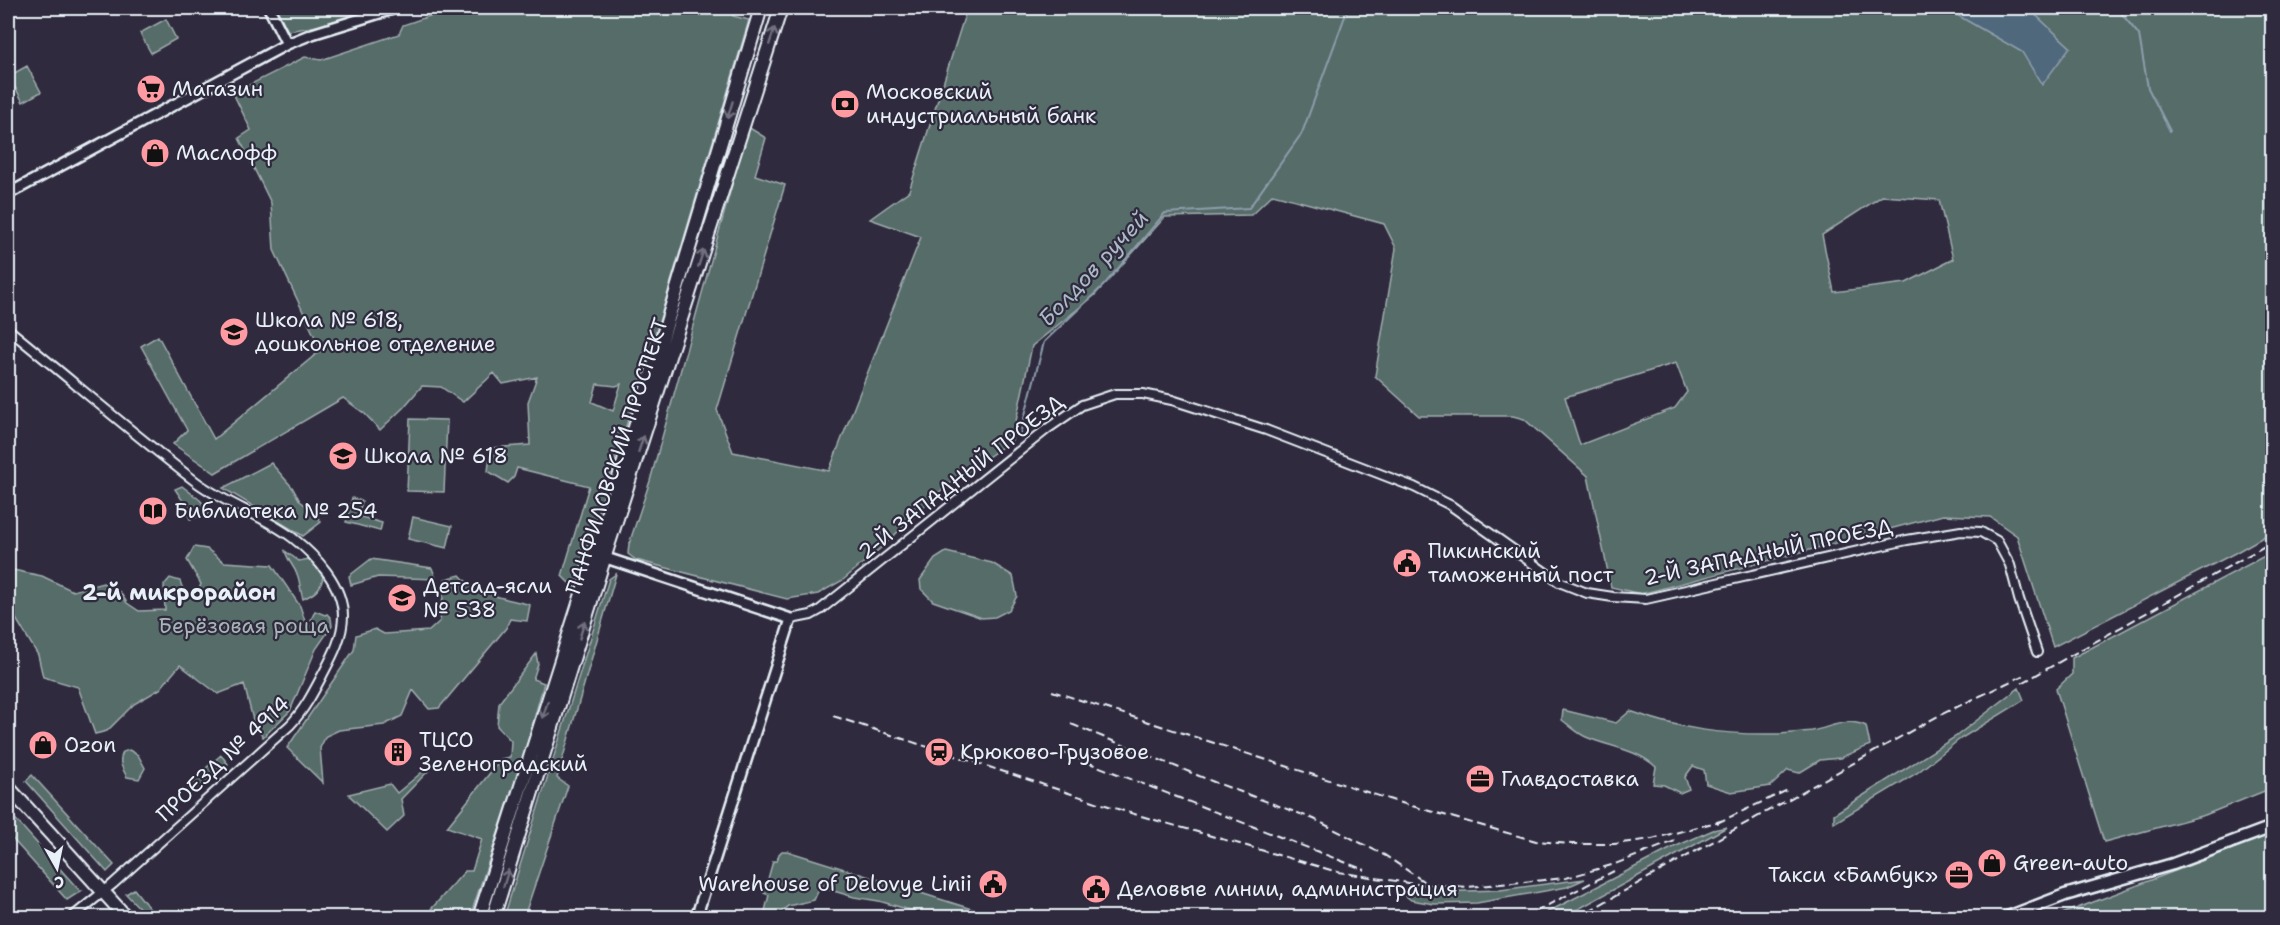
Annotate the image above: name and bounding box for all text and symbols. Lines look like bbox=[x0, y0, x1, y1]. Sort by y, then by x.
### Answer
one-way arrow bbox=[767, 27, 778, 46]
supermarket icon: Магазин bbox=[135, 73, 167, 105]
place label: Магазин bbox=[172, 75, 263, 103]
place label: Московский индустриальный банк bbox=[866, 78, 1096, 130]
bank icon: Московский индустриальный банк bbox=[829, 88, 861, 120]
one-way arrow bbox=[724, 100, 735, 119]
shop icon: Маслофф bbox=[139, 137, 171, 169]
place label: Маслофф bbox=[176, 139, 277, 167]
water label: Болдов ручей bbox=[1032, 204, 1155, 333]
one-way arrow bbox=[696, 249, 707, 268]
place label: Школа № 618, дошкольное отделение bbox=[255, 306, 496, 358]
street label: ПАНФИЛОВСКИЙ ПРОСПЕКТ bbox=[559, 314, 675, 598]
school or university icon: Школа № 618, дошкольное отделение bbox=[218, 316, 250, 348]
street label: 2-Й ЗАПАДНЫЙ ПРОЕЗД bbox=[853, 388, 1070, 566]
one-way arrow bbox=[636, 435, 647, 454]
school or university icon: Школа № 618 bbox=[327, 440, 359, 472]
place label: Школа № 618 bbox=[364, 442, 508, 470]
library icon: Библиотека № 254 bbox=[137, 495, 169, 527]
place label: Библиотека № 254 bbox=[174, 497, 378, 525]
street label: 2-Й ЗАПАДНЫЙ ПРОЕЗД bbox=[1641, 512, 1895, 592]
place label: Пикинский таможенный пост bbox=[1428, 537, 1614, 589]
public building icon: Пикинский таможенный пост bbox=[1391, 547, 1423, 579]
place label: Детсад-ясли № 538 bbox=[423, 572, 552, 624]
district label: 2-й микрорайон bbox=[82, 578, 276, 607]
school or university icon: Детсад-ясли № 538 bbox=[386, 582, 418, 614]
park label: Берёзовая роща bbox=[158, 612, 330, 640]
one-way arrow bbox=[577, 621, 588, 640]
street label: ПРОЕЗД № 4914 bbox=[150, 690, 296, 828]
one-way arrow bbox=[539, 700, 550, 719]
place label: ТЦСО Зеленоградский bbox=[419, 726, 588, 778]
shop icon: Ozon bbox=[27, 729, 59, 761]
place label: Ozon bbox=[64, 731, 116, 759]
building icon: ТЦСО Зеленоградский bbox=[382, 736, 414, 768]
station icon: Крюково-Грузовое bbox=[923, 736, 955, 768]
place label: Крюково-Грузовое bbox=[960, 738, 1149, 766]
office icon: Главдоставка bbox=[1464, 763, 1496, 795]
place label: Главдоставка bbox=[1501, 765, 1639, 793]
north arrow bbox=[27, 838, 87, 898]
shop icon: Green-auto bbox=[1976, 847, 2008, 879]
place label: Green-auto bbox=[2013, 849, 2128, 877]
office icon: Такси «Бамбук» bbox=[1943, 859, 1975, 891]
place label: Такси «Бамбук» bbox=[1768, 861, 1938, 889]
public building icon: Warehouse of Delovye Linii bbox=[977, 868, 1009, 900]
one-way arrow bbox=[501, 869, 512, 888]
place label: Warehouse of Delovye Linii bbox=[698, 870, 972, 898]
text: С bbox=[53, 871, 66, 893]
public building icon: Деловые линии, администрация bbox=[1080, 873, 1112, 905]
place label: Деловые линии, администрация bbox=[1117, 875, 1458, 903]

